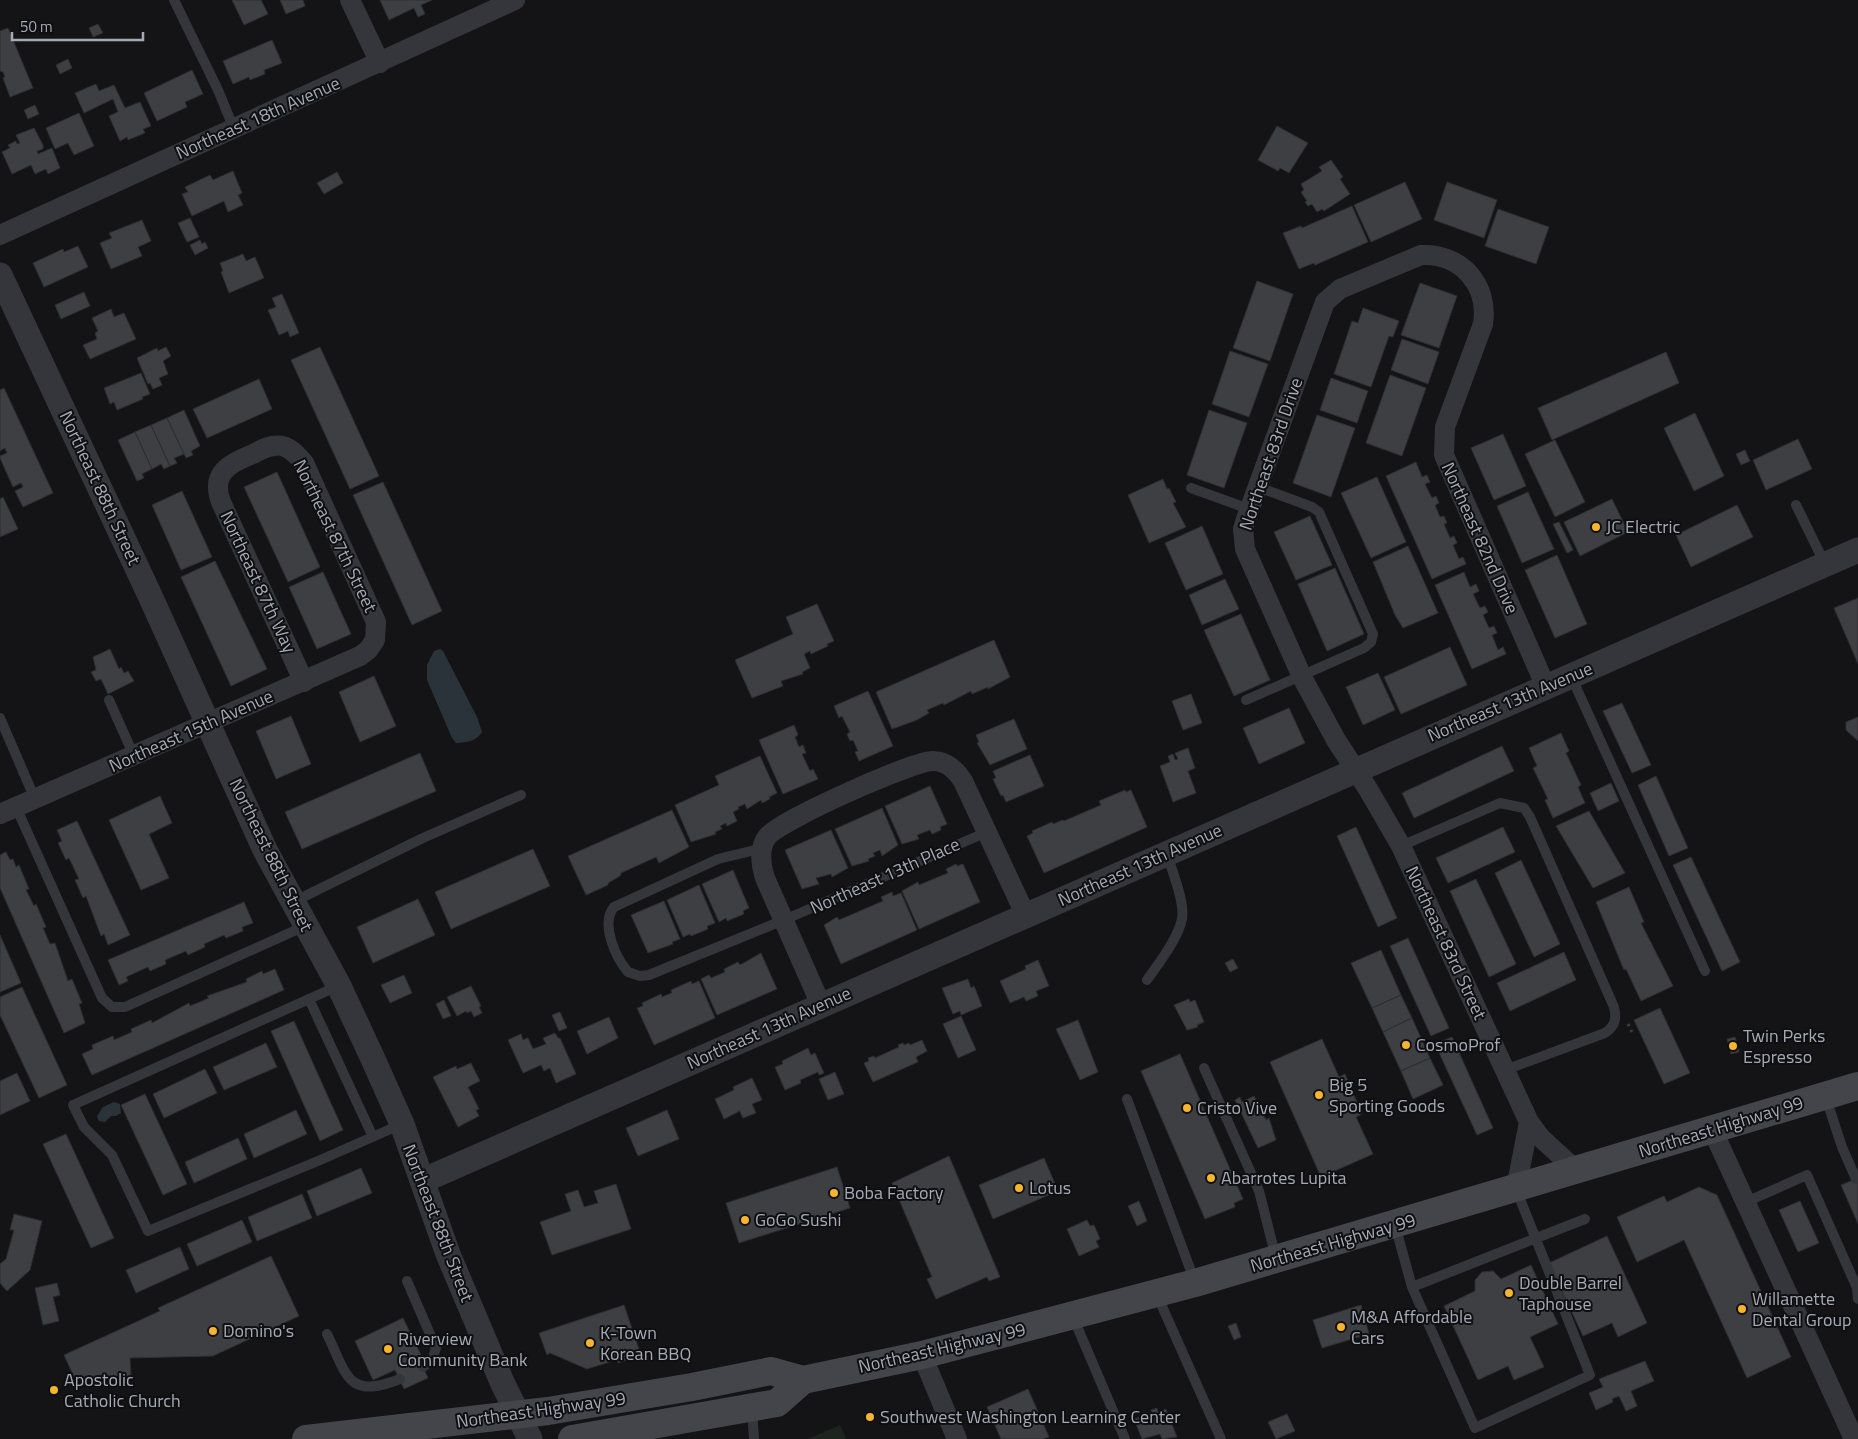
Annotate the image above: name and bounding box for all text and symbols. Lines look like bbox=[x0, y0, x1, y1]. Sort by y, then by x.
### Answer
scale bar bbox=[12, 10, 144, 42]
text: 50 m bbox=[20, 15, 53, 38]
street label: Northeast 18th Avenue bbox=[171, 69, 344, 166]
street label: Northeast 83rd Drive bbox=[1232, 374, 1309, 534]
street label: Northeast 88th Street bbox=[53, 406, 148, 570]
street label: Northeast 87th Street bbox=[287, 455, 384, 617]
street label: Northeast 82nd Drive bbox=[1435, 458, 1526, 618]
street label: Northeast 87th Way bbox=[214, 506, 303, 658]
place label: JC Electric bbox=[1606, 513, 1680, 540]
marker: JC Electric bbox=[1590, 521, 1602, 533]
street label: Northeast 13th Avenue bbox=[1423, 655, 1597, 749]
street label: Northeast 15th Avenue bbox=[104, 682, 277, 779]
street label: Northeast 88th Street bbox=[223, 774, 320, 936]
street label: Northeast 13th Avenue bbox=[1053, 816, 1226, 913]
street label: Northeast 13th Place bbox=[806, 830, 964, 921]
street label: Northeast 83rd Street bbox=[1399, 862, 1494, 1025]
street label: Northeast 13th Avenue bbox=[682, 979, 855, 1076]
place label: Twin Perks Espresso bbox=[1743, 1022, 1825, 1070]
place label: CosmoProf bbox=[1416, 1031, 1500, 1058]
marker: CosmoProf bbox=[1400, 1039, 1412, 1051]
marker: Twin Perks Espresso bbox=[1727, 1040, 1739, 1052]
place label: Big 5 Sporting Goods bbox=[1329, 1071, 1445, 1119]
marker: Big 5 Sporting Goods bbox=[1313, 1089, 1325, 1101]
street label: Northeast Highway 99 bbox=[1635, 1089, 1806, 1164]
place label: Cristo Vive bbox=[1197, 1094, 1277, 1121]
marker: Cristo Vive bbox=[1181, 1102, 1193, 1114]
street label: Northeast 88th Street bbox=[396, 1140, 481, 1306]
place label: Abarrotes Lupita bbox=[1221, 1164, 1347, 1191]
marker: Abarrotes Lupita bbox=[1205, 1172, 1217, 1184]
place label: Lotus bbox=[1029, 1174, 1071, 1201]
place label: Boba Factory bbox=[844, 1179, 944, 1206]
marker: Lotus bbox=[1013, 1182, 1025, 1194]
marker: Boba Factory bbox=[828, 1187, 840, 1199]
place label: GoGo Sushi bbox=[755, 1206, 841, 1233]
street label: Northeast Highway 99 bbox=[1247, 1206, 1419, 1279]
marker: GoGo Sushi bbox=[739, 1214, 751, 1226]
place label: Double Barrel Taphouse bbox=[1519, 1269, 1622, 1317]
place label: Willamette Dental Group bbox=[1752, 1285, 1851, 1333]
marker: Double Barrel Taphouse bbox=[1503, 1287, 1515, 1299]
place label: M&A Affordable Cars bbox=[1351, 1303, 1472, 1351]
marker: Willamette Dental Group bbox=[1736, 1303, 1748, 1315]
street label: Northeast Highway 99 bbox=[856, 1315, 1028, 1380]
place label: Domino's bbox=[223, 1317, 294, 1344]
place label: K-Town Korean BBQ bbox=[600, 1319, 691, 1367]
marker: M&A Affordable Cars bbox=[1335, 1321, 1347, 1333]
marker: Domino's bbox=[207, 1325, 219, 1337]
place label: Riverview Community Bank bbox=[398, 1325, 528, 1373]
marker: K-Town Korean BBQ bbox=[584, 1337, 596, 1349]
marker: Riverview Community Bank bbox=[382, 1343, 394, 1355]
place label: Apostolic Catholic Church bbox=[64, 1366, 181, 1414]
marker: Apostolic Catholic Church bbox=[48, 1384, 60, 1396]
street label: Northeast Highway 99 bbox=[454, 1384, 627, 1435]
place label: Southwest Washington Learning Center bbox=[880, 1403, 1180, 1430]
marker: Southwest Washington Learning Center bbox=[864, 1411, 876, 1423]

